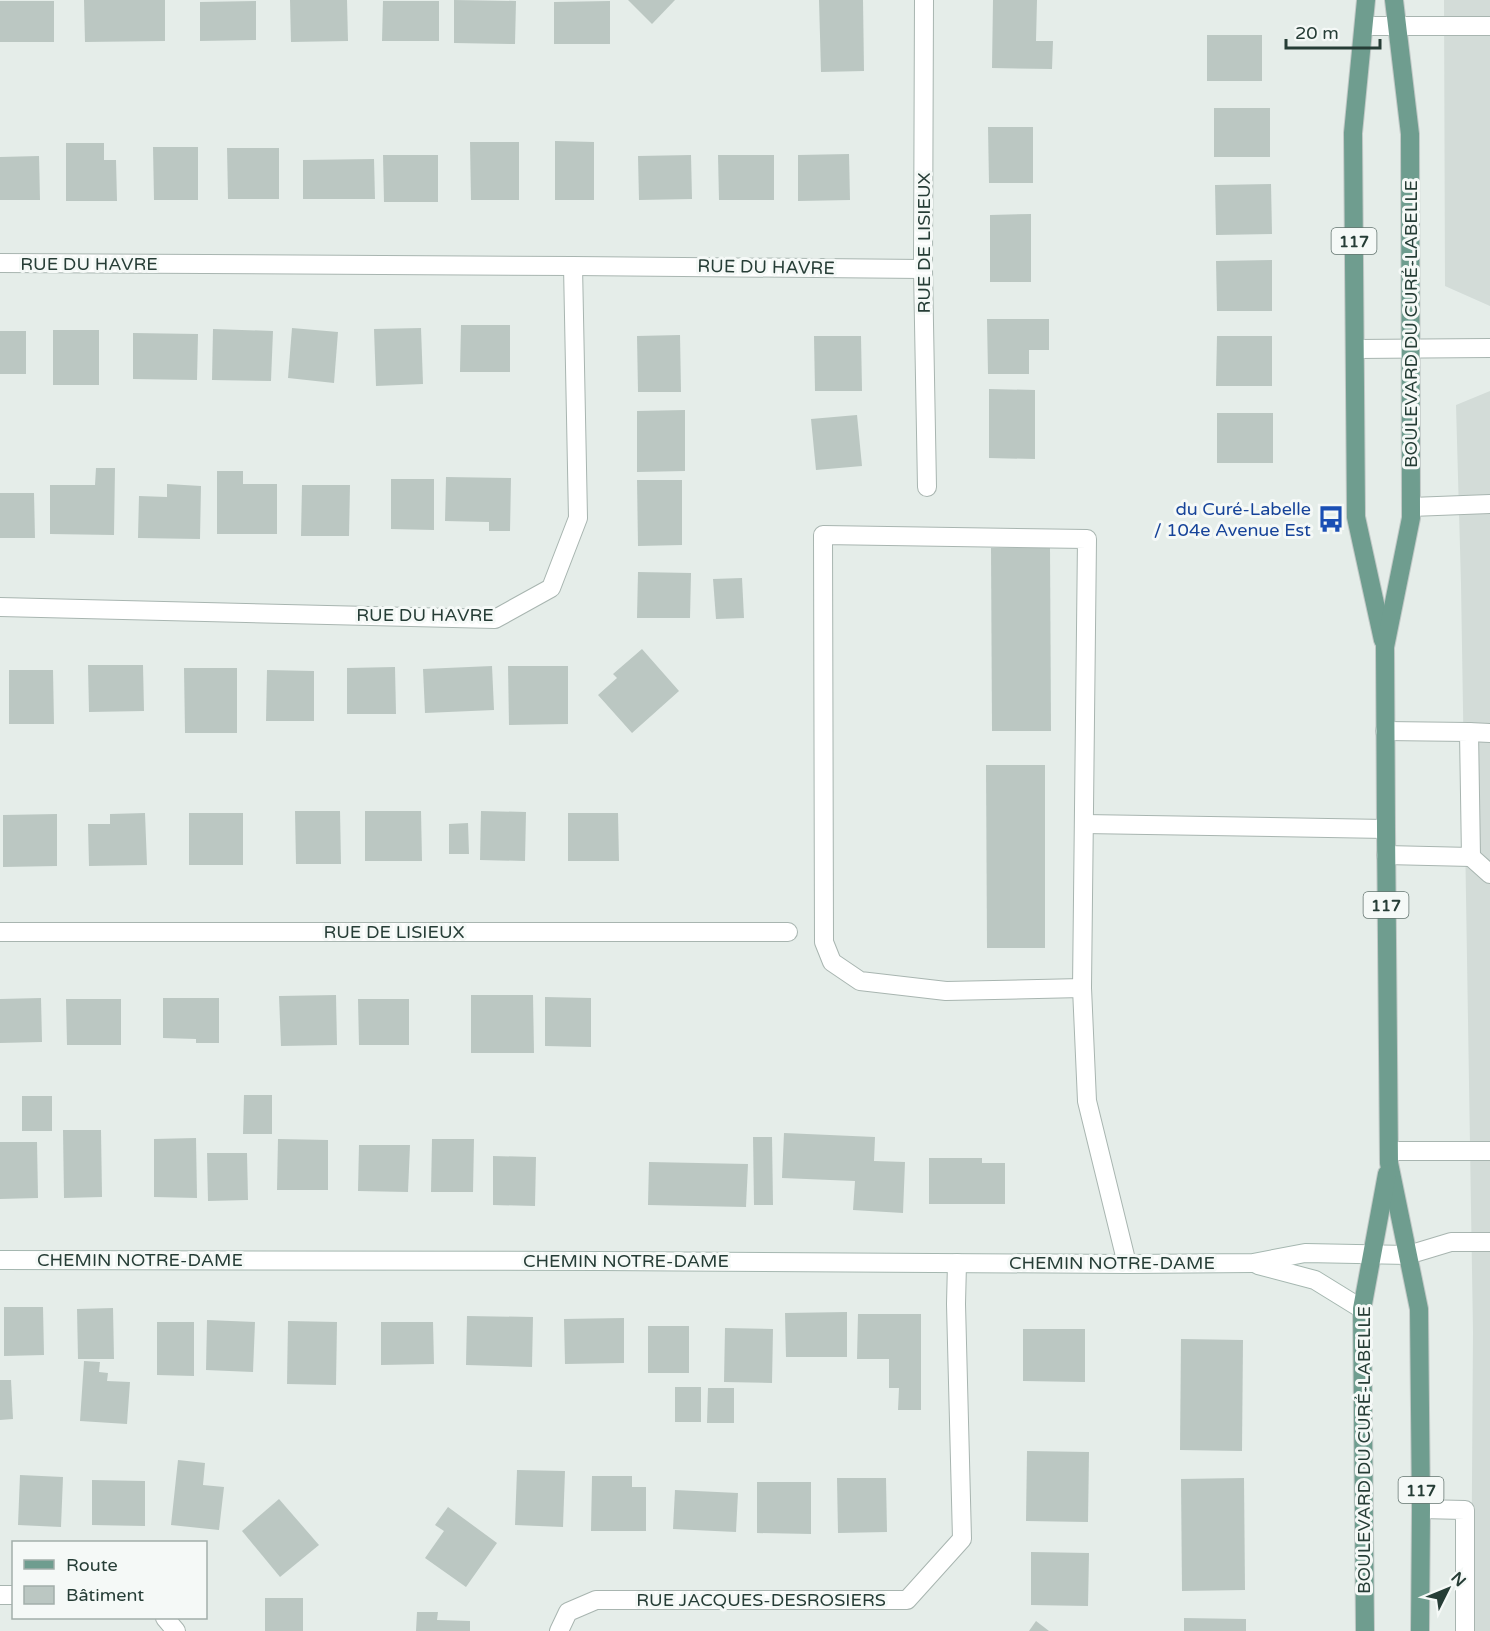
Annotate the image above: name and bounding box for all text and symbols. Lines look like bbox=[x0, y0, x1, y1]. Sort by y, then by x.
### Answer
scale bar bbox=[1286, 12, 1380, 50]
text: 20 m bbox=[1295, 22, 1339, 44]
street label: RUE DE LISIEUX bbox=[913, 172, 935, 314]
street label: BOULEVARD DU CURÉ-LABELLE bbox=[1400, 180, 1422, 468]
road number: 117 bbox=[1332, 228, 1376, 254]
street label: RUE DU HAVRE bbox=[20, 253, 158, 275]
street label: RUE DU HAVRE bbox=[697, 255, 835, 279]
place label: du Curé-Labelle / 104e Avenue Est bbox=[1154, 498, 1311, 541]
bus stop icon: du Curé-Labelle / 104e Avenue Est bbox=[1316, 504, 1346, 534]
street label: RUE DU HAVRE bbox=[356, 604, 494, 626]
road number: 117 bbox=[1364, 892, 1408, 918]
street label: RUE DE LISIEUX bbox=[323, 921, 465, 943]
street label: CHEMIN NOTRE-DAME bbox=[37, 1249, 243, 1271]
street label: CHEMIN NOTRE-DAME bbox=[523, 1250, 729, 1272]
street label: CHEMIN NOTRE-DAME bbox=[1009, 1252, 1215, 1274]
street label: BOULEVARD DU CURÉ-LABELLE bbox=[1353, 1306, 1375, 1594]
road number: 117 bbox=[1398, 1477, 1444, 1503]
legend bbox=[12, 1541, 207, 1619]
text: Route bbox=[66, 1554, 118, 1576]
north arrow bbox=[1418, 1559, 1478, 1619]
text: N bbox=[1447, 1568, 1470, 1591]
text: Bâtiment bbox=[66, 1584, 144, 1606]
street label: RUE JACQUES-DESROSIERS bbox=[636, 1589, 886, 1611]

